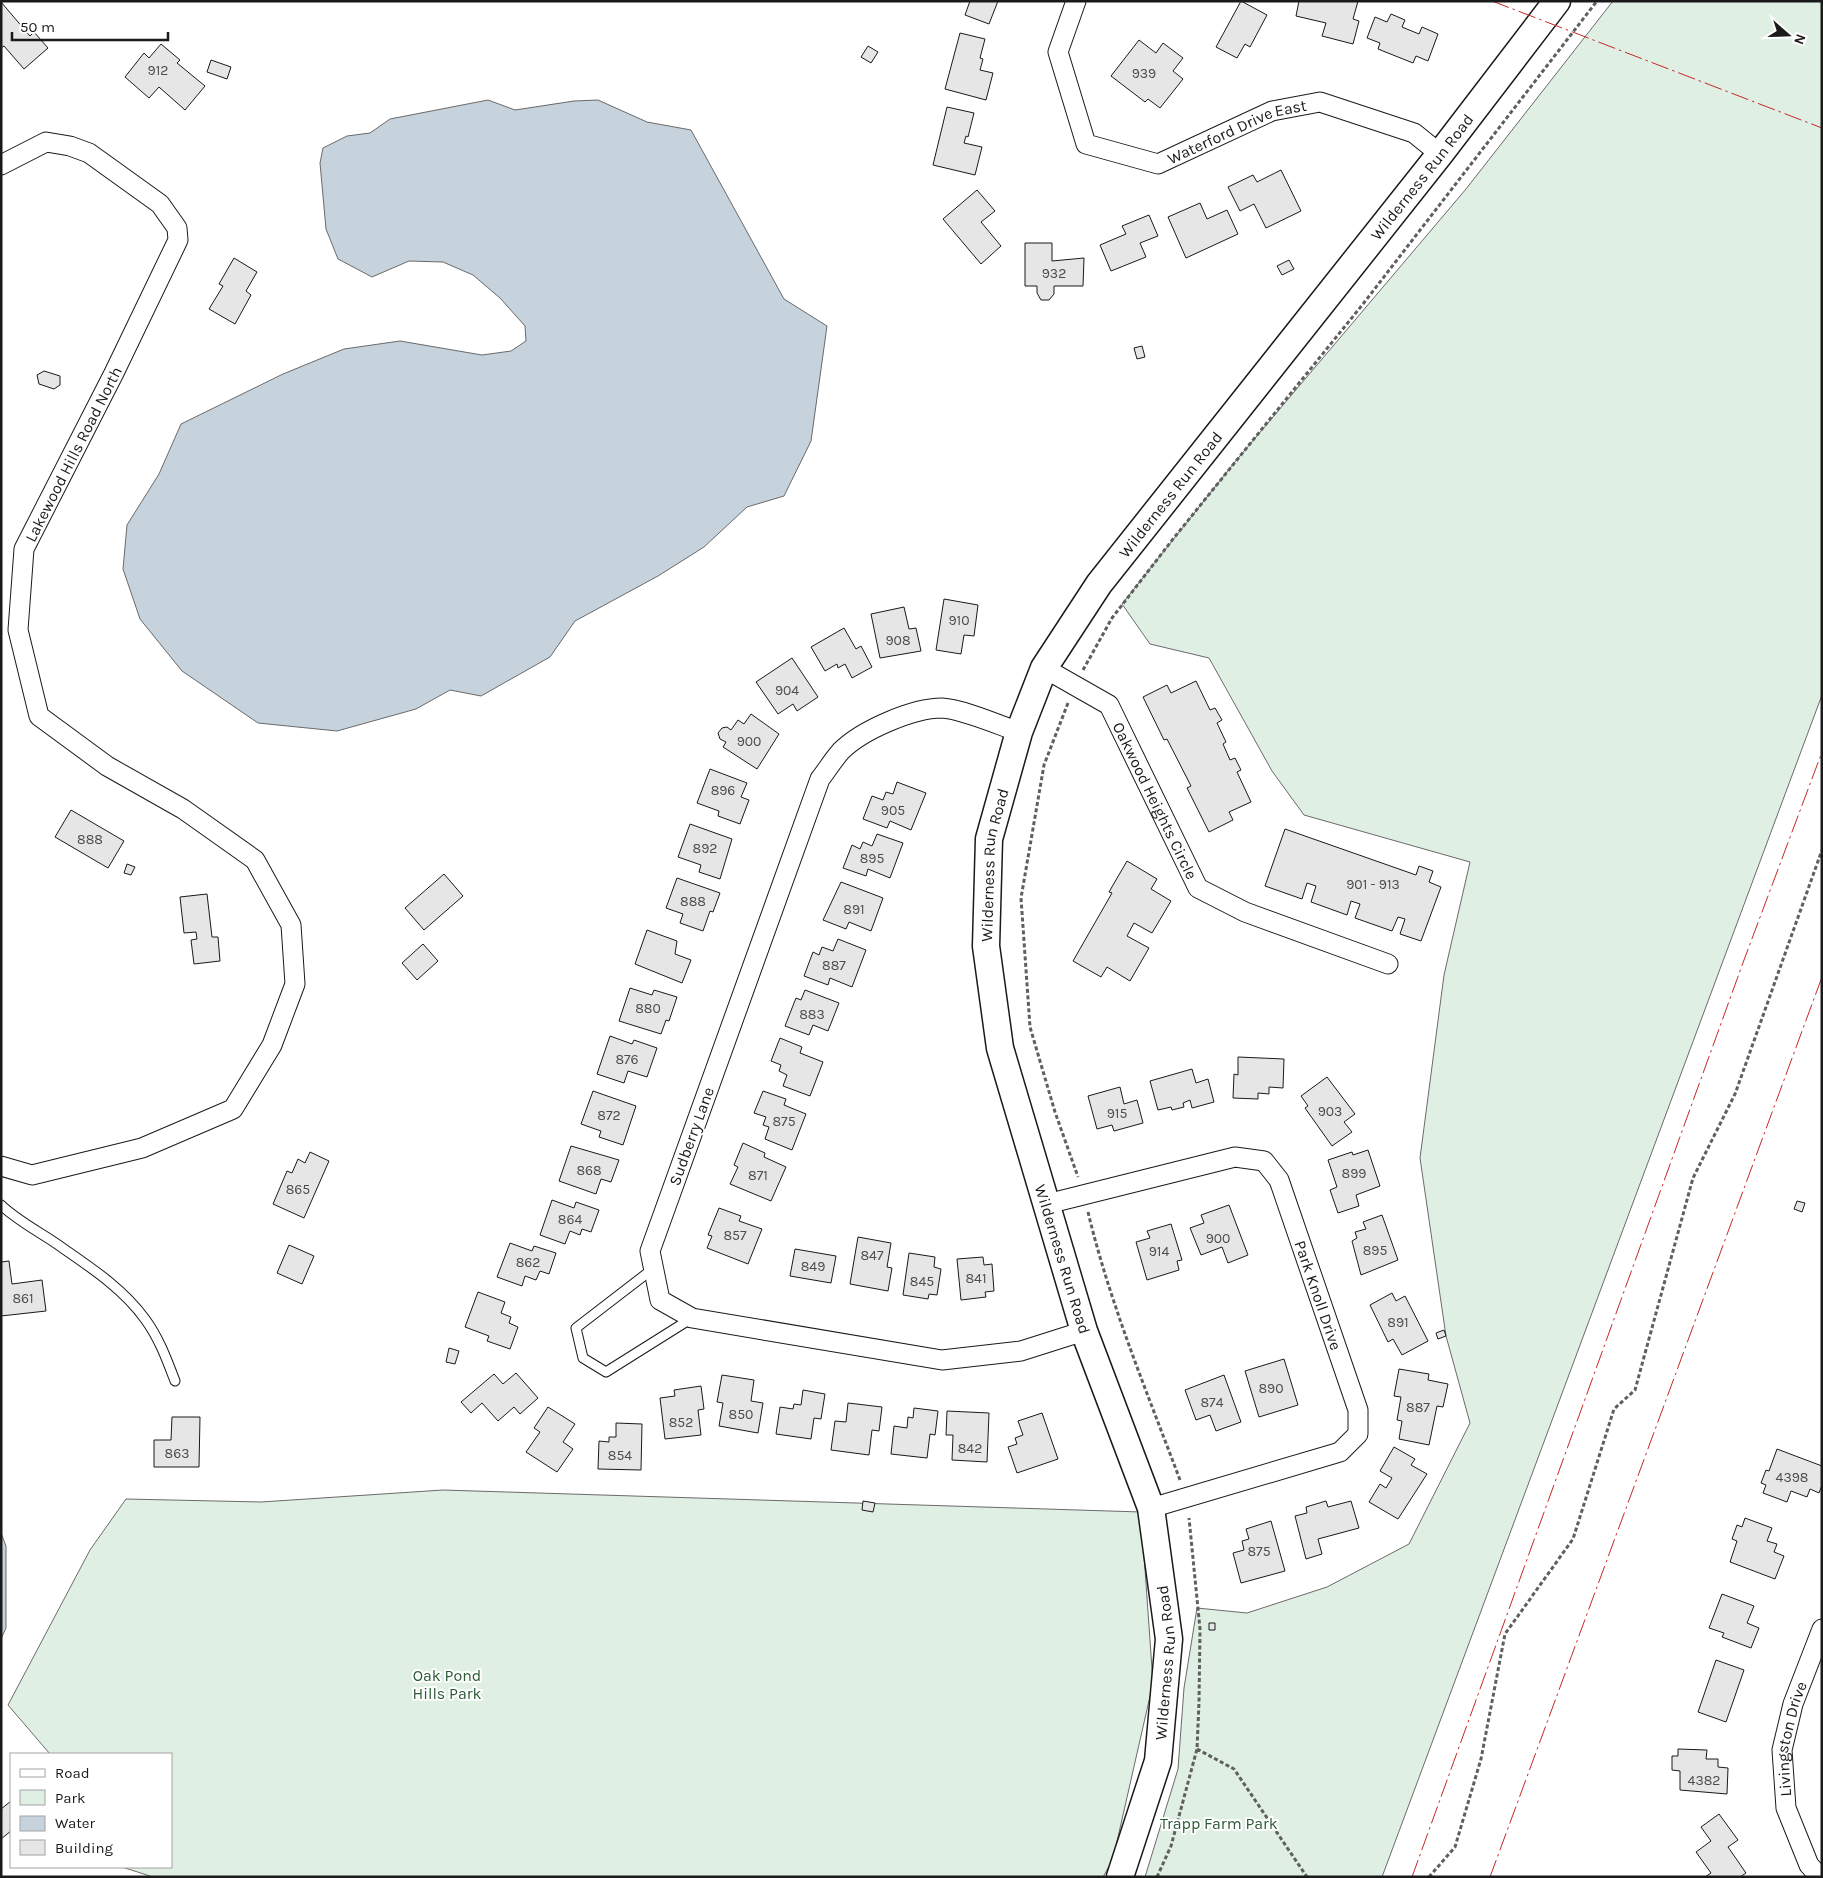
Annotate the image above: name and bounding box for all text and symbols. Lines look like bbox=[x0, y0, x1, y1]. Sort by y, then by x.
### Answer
scale bar bbox=[12, 10, 169, 42]
north arrow bbox=[1763, 10, 1813, 60]
text: 50 m bbox=[20, 18, 55, 36]
text: N bbox=[1790, 32, 1809, 47]
house number: 912 bbox=[148, 62, 168, 79]
house number: 939 bbox=[1132, 65, 1156, 82]
street label: Waterford Drive East bbox=[1164, 96, 1308, 168]
street label: Wilderness Run Road bbox=[1366, 110, 1477, 244]
house number: 932 bbox=[1042, 265, 1066, 282]
street label: Lakewood Hills Road North bbox=[21, 363, 126, 545]
street label: Wilderness Run Road bbox=[1115, 428, 1226, 561]
house number: 910 bbox=[948, 612, 970, 629]
house number: 908 bbox=[885, 632, 911, 649]
house number: 904 bbox=[775, 682, 799, 699]
street label: Oakwood Heights Circle bbox=[1109, 719, 1201, 882]
house number: 900 bbox=[737, 733, 761, 750]
house number: 896 bbox=[711, 782, 735, 799]
street label: Wilderness Run Road bbox=[977, 786, 1013, 942]
house number: 905 bbox=[881, 802, 905, 819]
house number: 888 bbox=[77, 831, 103, 848]
house number: 892 bbox=[693, 840, 717, 857]
house number: 895 bbox=[860, 850, 884, 867]
house number: 901 - 913 bbox=[1346, 876, 1400, 893]
house number: 888 bbox=[680, 893, 706, 910]
house number: 891 bbox=[843, 901, 865, 918]
house number: 887 bbox=[822, 957, 846, 974]
house number: 880 bbox=[635, 1000, 661, 1017]
house number: 883 bbox=[799, 1006, 825, 1023]
house number: 876 bbox=[615, 1051, 639, 1068]
street label: Sudberry Lane bbox=[665, 1084, 718, 1188]
house number: 903 bbox=[1318, 1103, 1342, 1120]
house number: 915 bbox=[1107, 1105, 1127, 1122]
house number: 872 bbox=[597, 1107, 621, 1124]
house number: 875 bbox=[772, 1113, 796, 1130]
house number: 868 bbox=[576, 1162, 602, 1179]
house number: 899 bbox=[1342, 1165, 1366, 1182]
house number: 871 bbox=[748, 1167, 768, 1184]
house number: 865 bbox=[286, 1181, 310, 1198]
street label: Wilderness Run Road bbox=[1031, 1182, 1094, 1336]
house number: 864 bbox=[558, 1211, 582, 1228]
house number: 857 bbox=[723, 1227, 747, 1244]
house number: 900 bbox=[1206, 1230, 1230, 1247]
street label: Park Knoll Drive bbox=[1290, 1238, 1346, 1353]
house number: 895 bbox=[1363, 1242, 1387, 1259]
house number: 914 bbox=[1149, 1243, 1169, 1260]
house number: 847 bbox=[861, 1247, 884, 1264]
house number: 862 bbox=[516, 1254, 540, 1271]
house number: 849 bbox=[801, 1258, 825, 1275]
house number: 841 bbox=[965, 1270, 987, 1287]
house number: 845 bbox=[910, 1273, 934, 1290]
house number: 861 bbox=[12, 1290, 34, 1307]
house number: 891 bbox=[1387, 1314, 1409, 1331]
house number: 890 bbox=[1258, 1380, 1284, 1397]
house number: 874 bbox=[1201, 1394, 1224, 1411]
house number: 887 bbox=[1406, 1399, 1430, 1416]
house number: 850 bbox=[729, 1406, 753, 1423]
house number: 852 bbox=[669, 1414, 693, 1431]
house number: 842 bbox=[958, 1440, 982, 1457]
house number: 863 bbox=[165, 1445, 189, 1462]
house number: 854 bbox=[608, 1447, 632, 1464]
house number: 4398 bbox=[1776, 1469, 1808, 1486]
house number: 875 bbox=[1247, 1543, 1271, 1560]
street label: Wilderness Run Road bbox=[1151, 1584, 1179, 1741]
park label: Oak Pond Hills Park bbox=[412, 1666, 482, 1703]
street label: Livingston Drive bbox=[1773, 1679, 1811, 1797]
legend bbox=[10, 1753, 172, 1868]
text: Road bbox=[55, 1764, 90, 1782]
house number: 4382 bbox=[1688, 1772, 1720, 1789]
text: Park bbox=[55, 1789, 85, 1807]
text: Water bbox=[55, 1814, 96, 1832]
park label: Trapp Farm Park bbox=[1160, 1814, 1278, 1833]
text: Building bbox=[55, 1839, 113, 1857]

